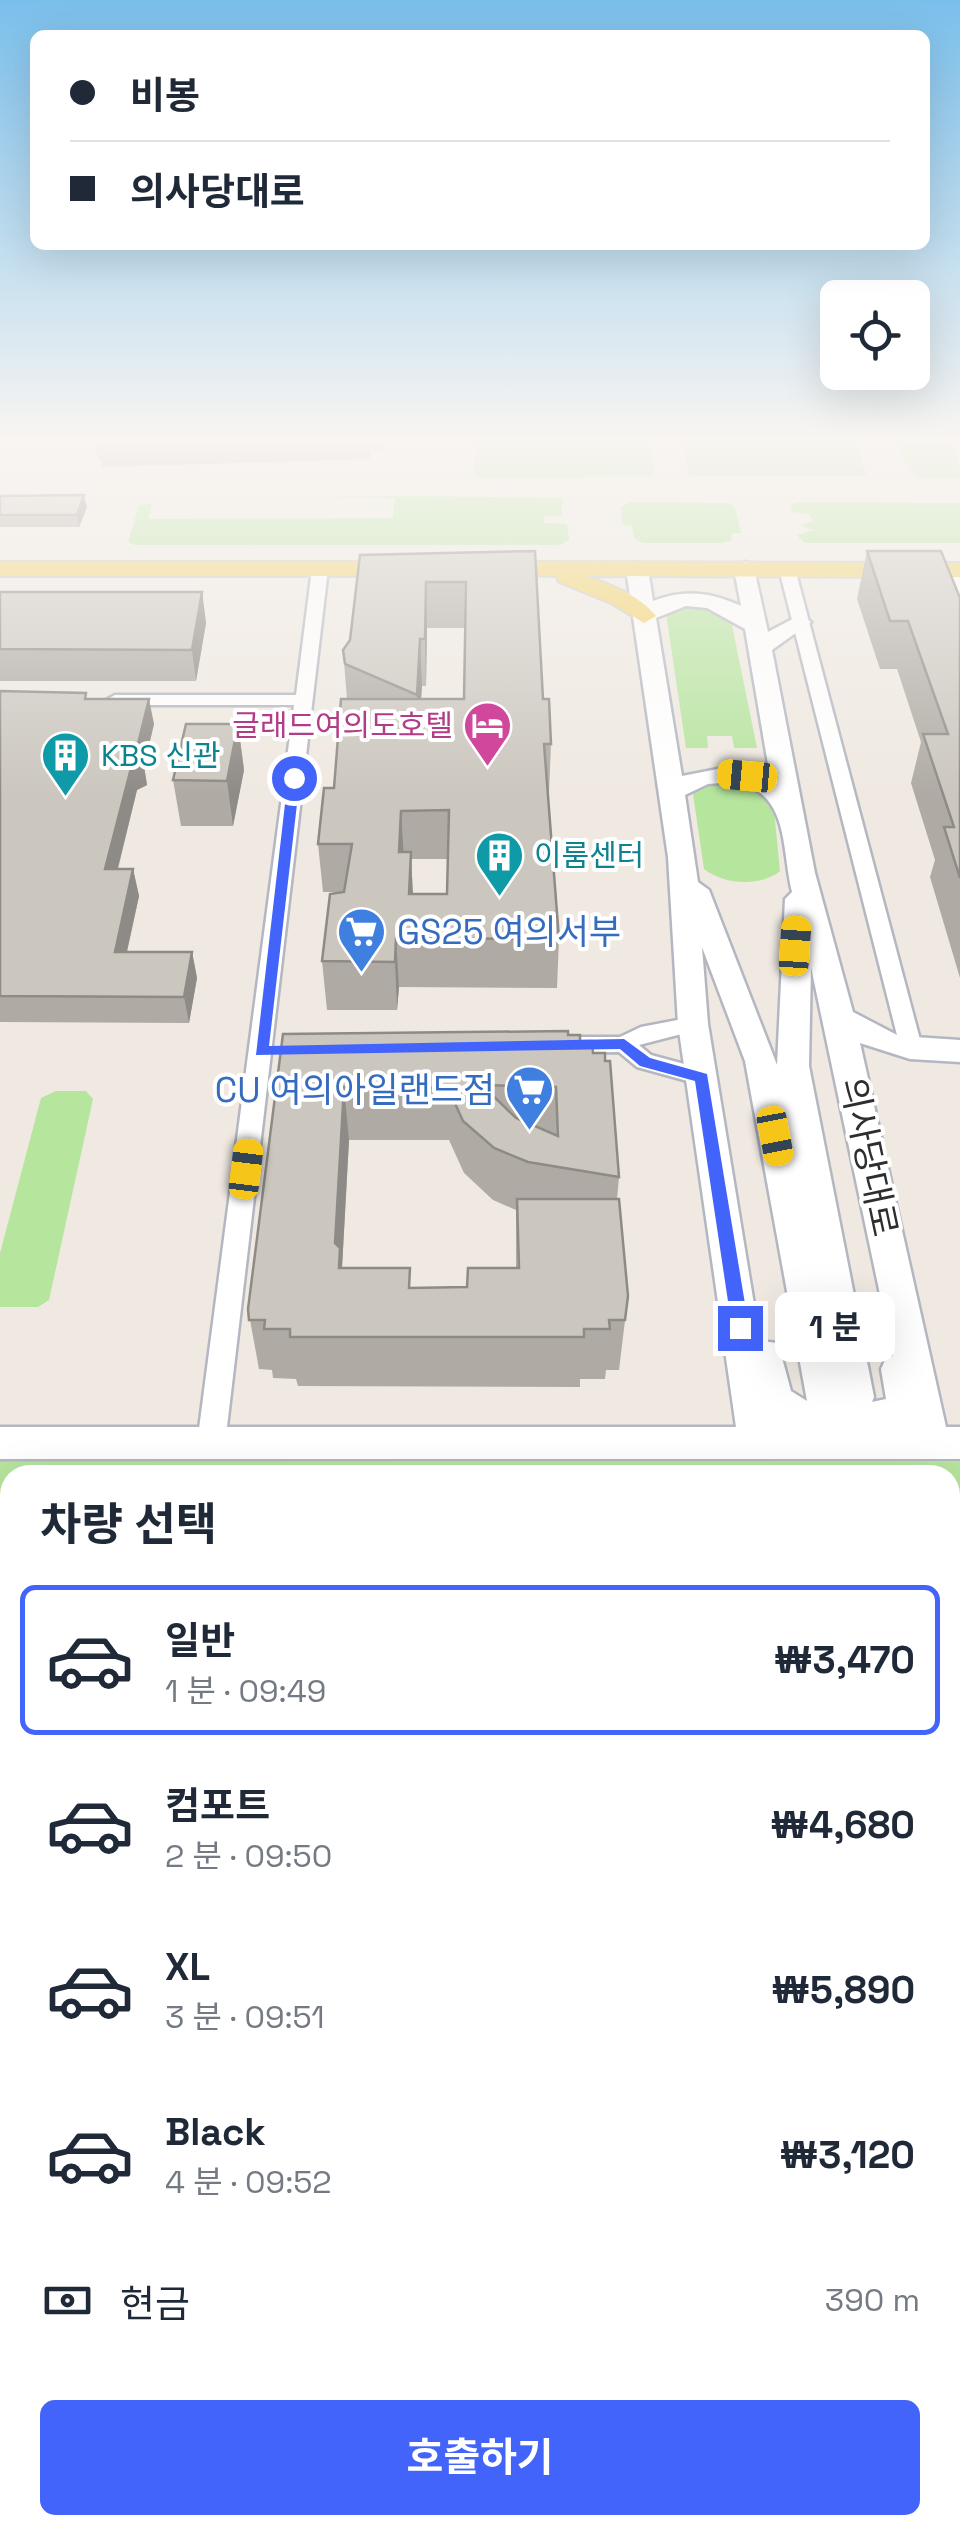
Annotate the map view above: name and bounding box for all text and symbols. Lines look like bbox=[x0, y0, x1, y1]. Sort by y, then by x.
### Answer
text: 비봉 bbox=[130, 72, 200, 120]
text: 의사당대로 bbox=[130, 168, 305, 216]
map controls bbox=[820, 280, 930, 390]
button: locate bbox=[820, 280, 930, 390]
hotel icon: 글래드여의도호텔 bbox=[462, 700, 514, 768]
place label: 글래드여의도호텔 bbox=[232, 706, 453, 745]
building icon: KBS 신관 bbox=[40, 730, 92, 798]
place label: KBS 신관 bbox=[101, 736, 220, 775]
route start bbox=[272, 756, 317, 801]
car bbox=[716, 758, 778, 794]
building icon: 이룸센터 bbox=[473, 830, 525, 898]
place label: 이룸센터 bbox=[534, 836, 644, 875]
supermarket icon: GS25 여의서부 bbox=[336, 906, 388, 974]
place label: GS25 여의서부 bbox=[397, 910, 621, 954]
car bbox=[778, 915, 812, 977]
supermarket icon: CU 여의아일랜드점 bbox=[504, 1064, 556, 1132]
place label: CU 여의아일랜드점 bbox=[215, 1068, 495, 1112]
street label: 의사당대로 bbox=[831, 1074, 907, 1240]
car bbox=[755, 1104, 795, 1168]
car bbox=[227, 1137, 265, 1201]
callout: 1 분 bbox=[775, 1293, 895, 1363]
route end bbox=[718, 1306, 763, 1351]
text: 1 분 bbox=[809, 1307, 861, 1347]
text: 차량 선택 bbox=[40, 1496, 217, 1553]
icon: car bbox=[45, 1615, 135, 1705]
text: 일반 bbox=[165, 1617, 235, 1665]
text: ₩3,470 bbox=[774, 1636, 915, 1684]
text: 1 분 · 09:49 bbox=[165, 1671, 326, 1711]
icon: car bbox=[45, 1780, 135, 1870]
text: 컴포트 bbox=[165, 1782, 270, 1830]
text: ₩4,680 bbox=[770, 1801, 915, 1849]
text: 2 분 · 09:50 bbox=[165, 1836, 332, 1876]
text: XL bbox=[165, 1943, 210, 1991]
icon: car bbox=[45, 1945, 135, 2035]
text: ₩5,890 bbox=[771, 1966, 915, 2014]
text: 3 분 · 09:51 bbox=[165, 1997, 325, 2037]
text: Black bbox=[165, 2108, 266, 2156]
icon: car bbox=[45, 2110, 135, 2200]
text: ₩3,120 bbox=[780, 2131, 915, 2179]
text: 4 분 · 09:52 bbox=[165, 2162, 332, 2202]
icon: cash bbox=[40, 2273, 95, 2328]
text: 현금 bbox=[120, 2280, 190, 2328]
text: 390 m bbox=[825, 2280, 920, 2320]
button: 호출하기 bbox=[40, 2400, 920, 2515]

